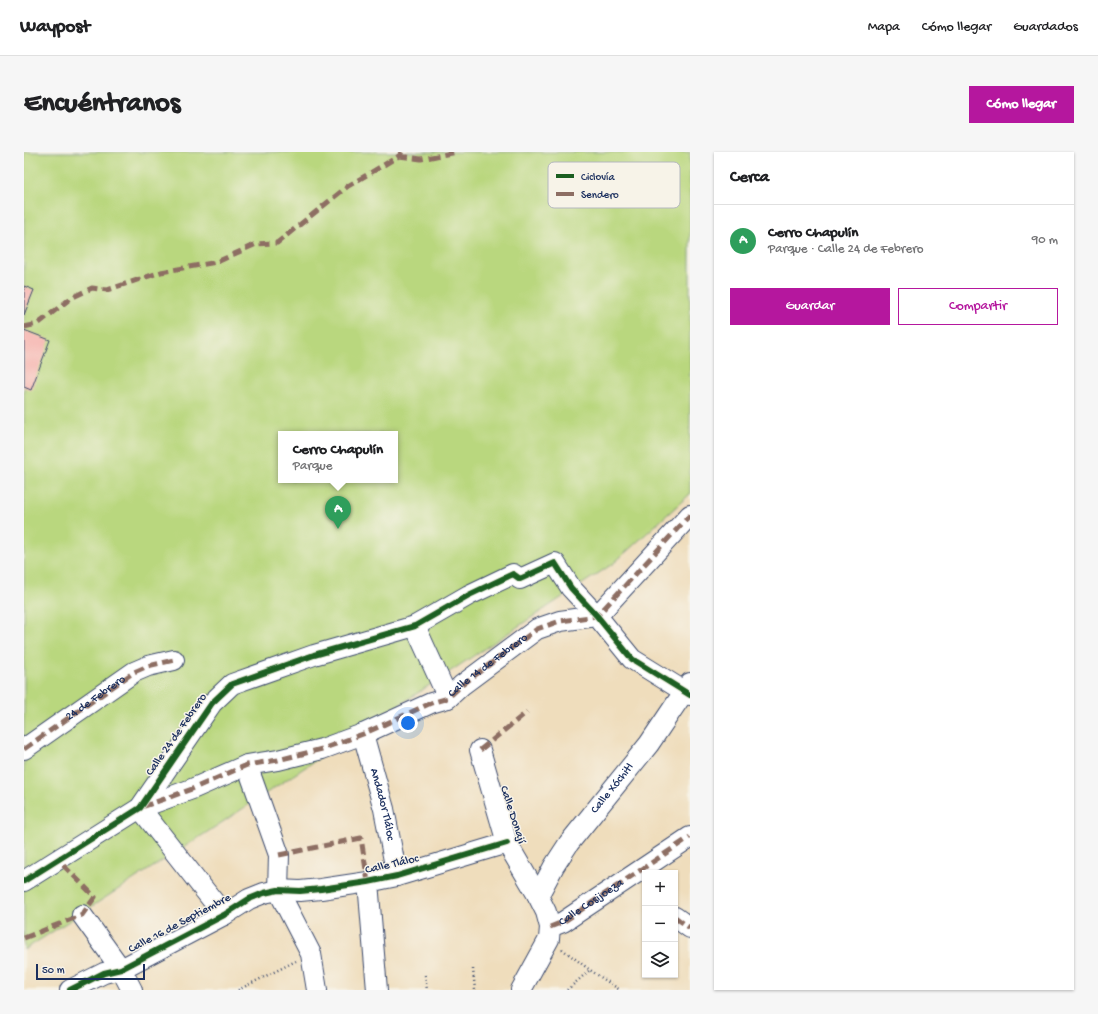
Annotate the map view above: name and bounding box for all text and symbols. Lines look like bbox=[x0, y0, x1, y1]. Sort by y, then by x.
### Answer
text: Waypost bbox=[20, 16, 90, 39]
text: Mapa bbox=[868, 19, 900, 36]
text: Cómo llegar bbox=[922, 19, 991, 36]
text: Guardados bbox=[1013, 19, 1078, 36]
button: Cómo llegar bbox=[969, 86, 1074, 123]
text: Encuéntranos bbox=[24, 88, 180, 121]
legend bbox=[548, 162, 680, 208]
text: Cerca bbox=[730, 168, 769, 188]
text: Ciclovía bbox=[581, 172, 615, 184]
text: Sendero bbox=[581, 190, 619, 202]
text: Cerro Chapulín bbox=[768, 224, 858, 242]
text: A bbox=[739, 233, 747, 248]
text: 90 m bbox=[1032, 233, 1058, 248]
text: Parque · Calle 24 de Febrero bbox=[768, 242, 924, 257]
button: Guardar bbox=[730, 288, 890, 325]
button: Compartir bbox=[898, 288, 1058, 325]
popup bbox=[278, 431, 398, 483]
text: Cerro Chapulín bbox=[293, 441, 383, 459]
text: Parque bbox=[293, 459, 332, 474]
pin: A bbox=[325, 496, 351, 529]
street label: Calle 14 de Febrero bbox=[446, 631, 531, 701]
street label: 24 de Febrero bbox=[63, 673, 129, 724]
street label: Calle 24 de Febrero bbox=[143, 691, 211, 779]
your location bbox=[398, 713, 418, 733]
street label: Calle Xóchitl bbox=[588, 761, 637, 817]
street label: Andador Tláloc bbox=[366, 767, 397, 843]
street label: Calle Donají bbox=[496, 784, 528, 846]
street label: Calle Tláloc bbox=[364, 852, 421, 878]
map controls bbox=[642, 870, 678, 978]
button: + bbox=[642, 870, 678, 906]
street label: Calle Cosijoeza bbox=[557, 876, 627, 930]
street label: Calle 16 de Septiembre bbox=[126, 891, 234, 957]
button: − bbox=[642, 906, 678, 942]
button: layers bbox=[642, 942, 678, 978]
scale bar bbox=[36, 962, 145, 981]
text: 50 m bbox=[42, 965, 64, 977]

